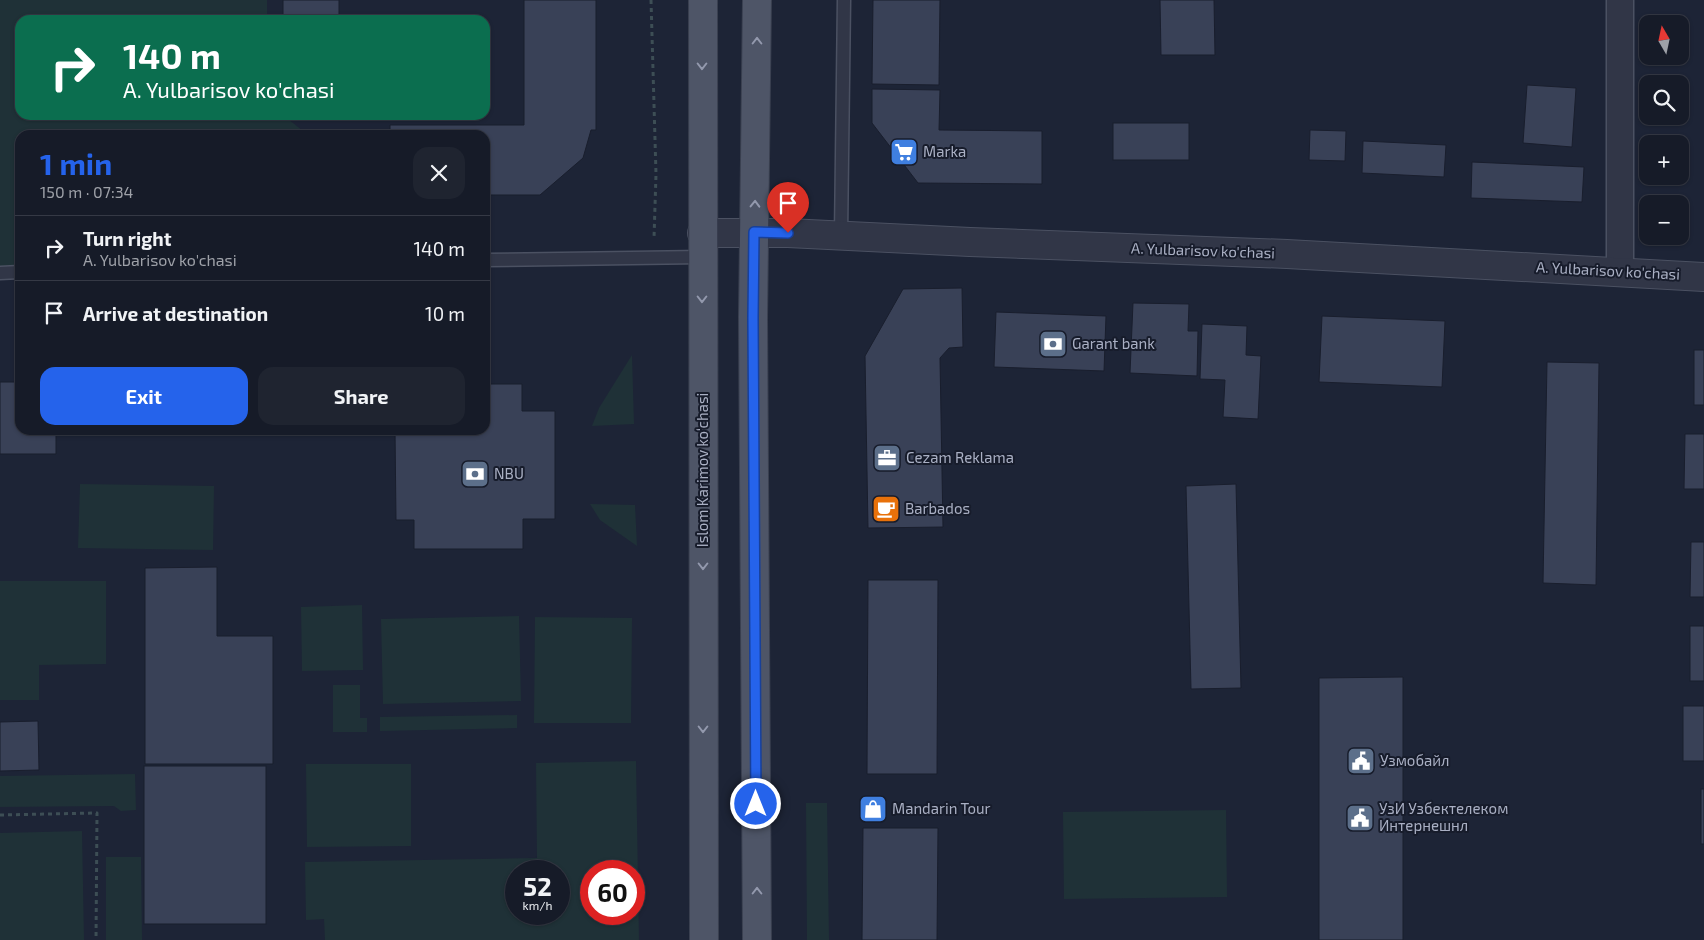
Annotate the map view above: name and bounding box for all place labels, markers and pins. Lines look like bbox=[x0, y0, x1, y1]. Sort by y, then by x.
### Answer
supermarket icon: Marka bbox=[889, 137, 919, 167]
place label: Marka bbox=[923, 142, 966, 160]
pin bbox=[767, 182, 809, 233]
bank icon: Garant bank bbox=[1038, 329, 1068, 359]
place label: Garant bank bbox=[1072, 334, 1155, 352]
office icon: Cezam Reklama bbox=[872, 443, 902, 473]
place label: Cezam Reklama bbox=[906, 448, 1014, 466]
bank icon: NBU bbox=[460, 459, 490, 489]
place label: NBU bbox=[494, 464, 524, 482]
cafe icon: Barbados bbox=[871, 494, 901, 524]
place label: Barbados bbox=[905, 499, 970, 517]
public building icon: Узмобайл bbox=[1346, 746, 1376, 776]
place label: Узмобайл bbox=[1380, 751, 1450, 769]
shop icon: Mandarin Tour bbox=[858, 794, 888, 824]
place label: Mandarin Tour bbox=[892, 799, 991, 817]
place label: УзИ Узбектелеком Интернешнл bbox=[1379, 799, 1508, 834]
public building icon: УзИ Узбектелеком Интернешнл bbox=[1345, 803, 1375, 833]

